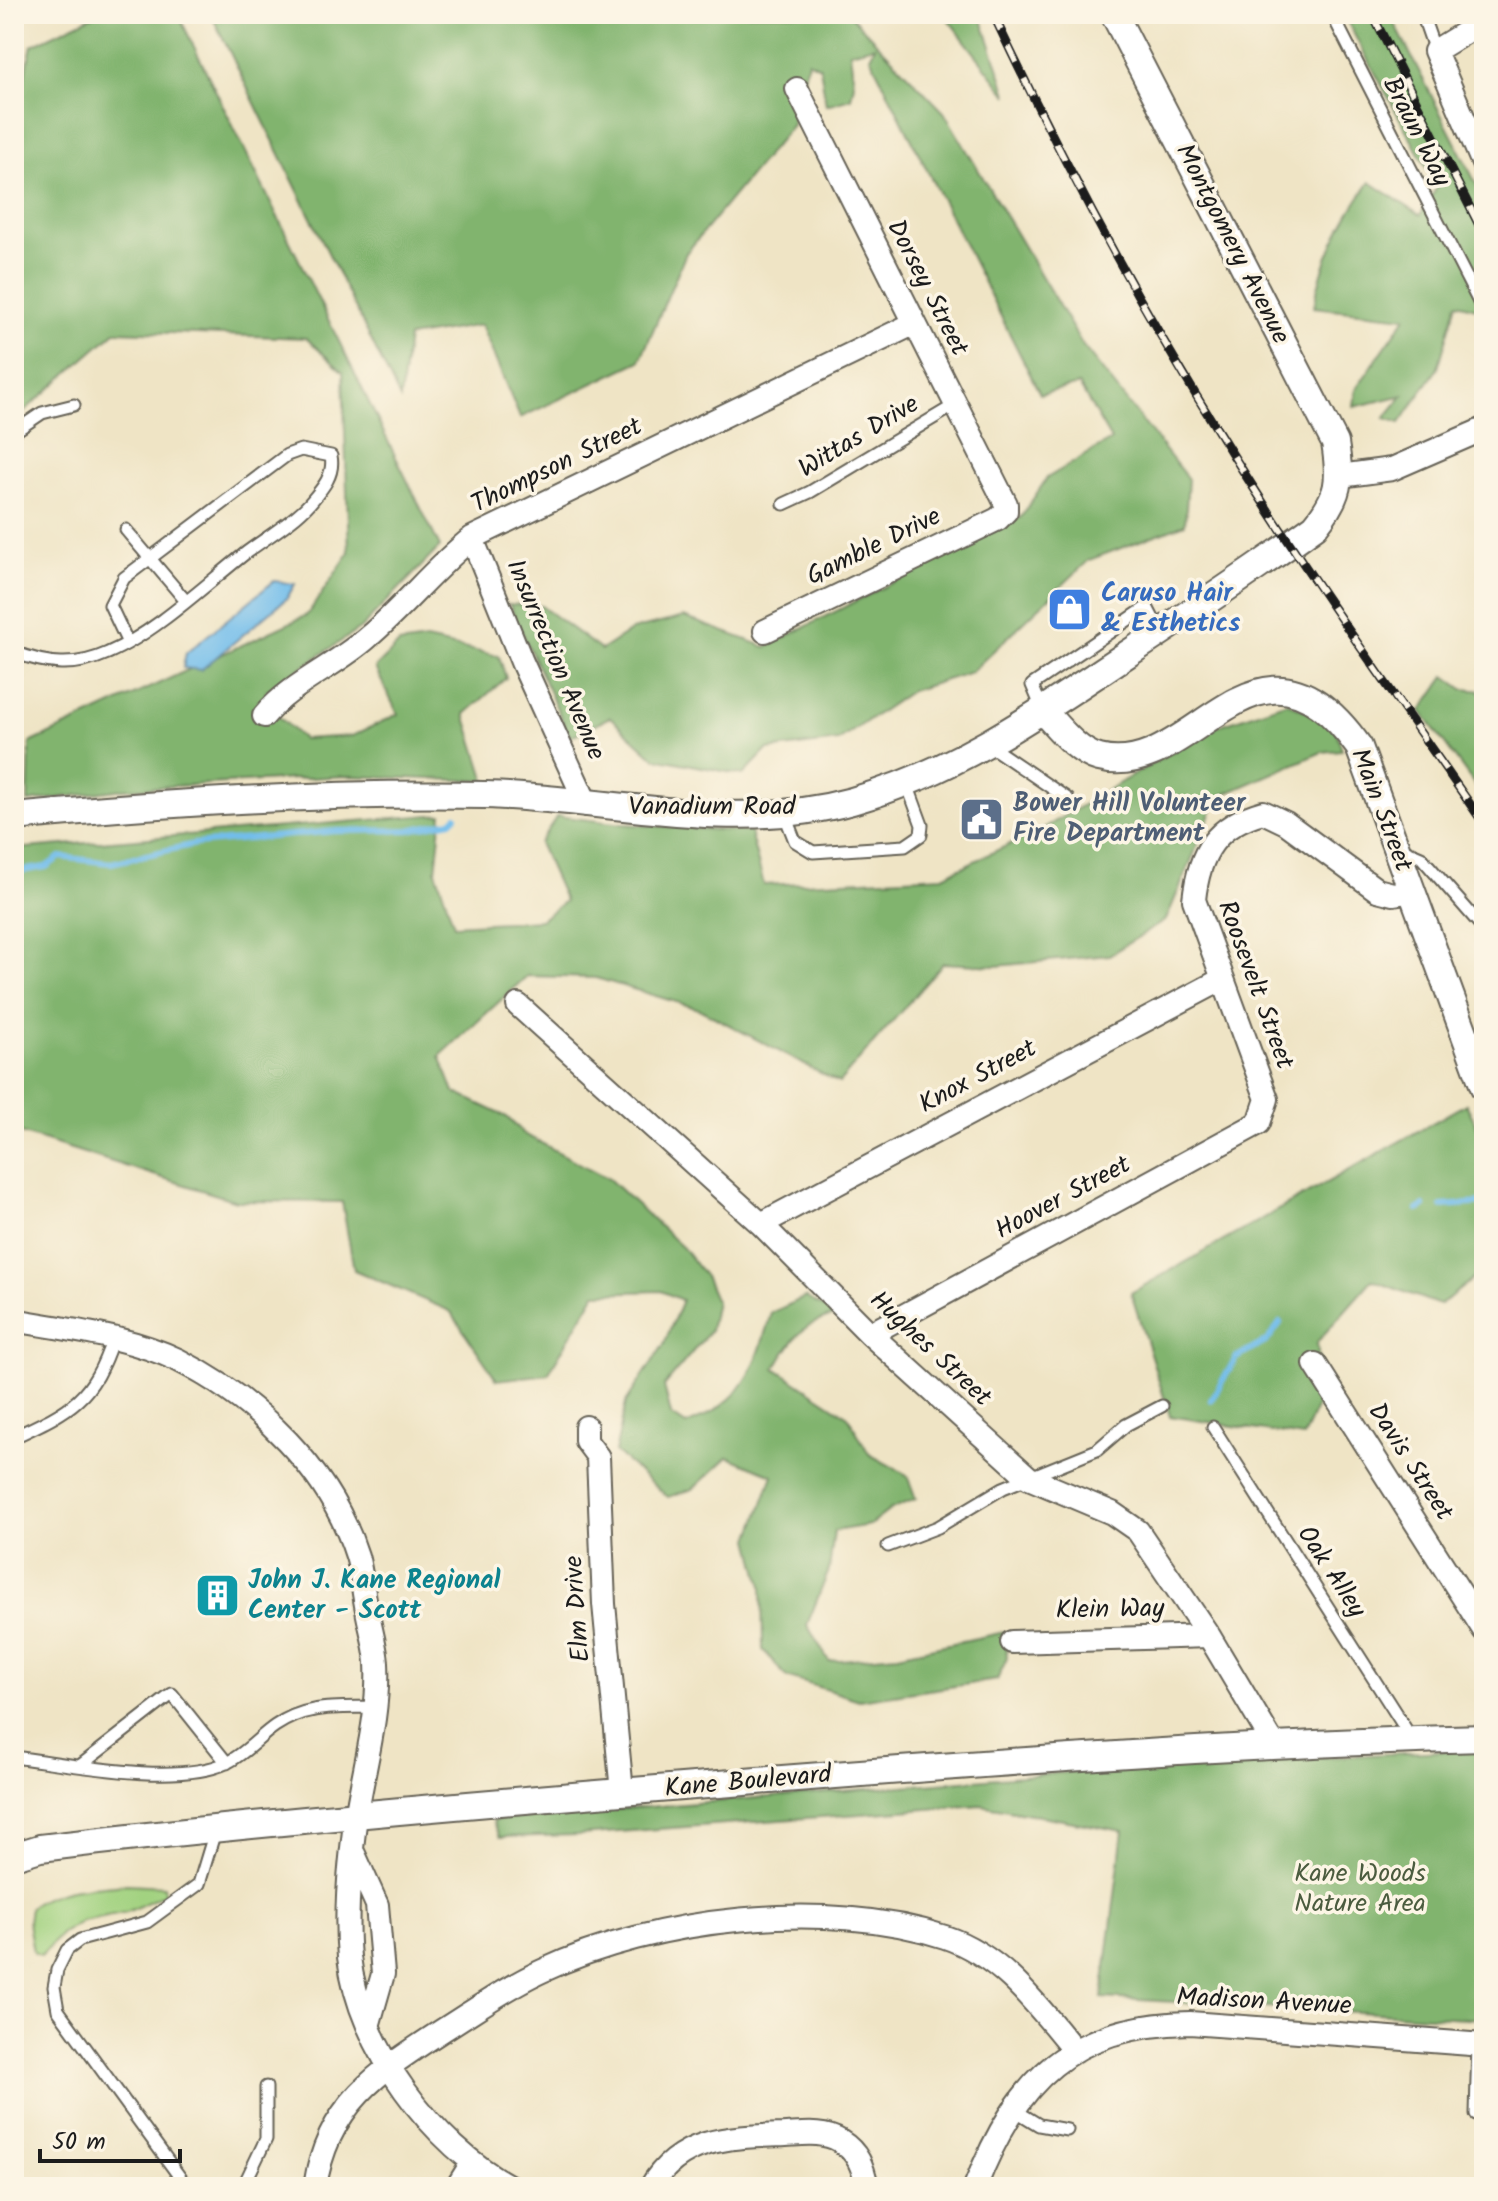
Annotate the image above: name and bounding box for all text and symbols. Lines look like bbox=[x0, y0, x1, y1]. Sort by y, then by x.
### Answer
street label: Braun Way bbox=[1370, 70, 1462, 195]
street label: Montgomery Avenue bbox=[1163, 136, 1301, 352]
street label: Dorsey Street bbox=[875, 212, 980, 365]
street label: Wittas Drive bbox=[791, 384, 928, 490]
street label: Thompson Street bbox=[464, 406, 651, 526]
street label: Gamble Drive bbox=[800, 496, 949, 598]
street label: Insurrection Avenue bbox=[494, 553, 616, 767]
place label: Caruso Hair & Esthetics bbox=[1101, 573, 1240, 645]
shop icon: Caruso Hair & Esthetics bbox=[1046, 585, 1094, 633]
street label: Main Street bbox=[1338, 742, 1424, 879]
place label: Bower Hill Volunteer Fire Department bbox=[1013, 783, 1247, 855]
street label: Vanadium Road bbox=[629, 786, 797, 828]
public building icon: Bower Hill Volunteer Fire Department bbox=[958, 795, 1006, 843]
street label: Roosevelt Street bbox=[1205, 895, 1305, 1076]
street label: Knox Street bbox=[911, 1028, 1045, 1126]
street label: Hoover Street bbox=[988, 1144, 1139, 1251]
street label: Hughes Street bbox=[859, 1281, 1002, 1418]
street label: Davis Street bbox=[1356, 1395, 1464, 1530]
street label: Oak Alley bbox=[1285, 1517, 1377, 1627]
street label: Elm Drive bbox=[553, 1554, 603, 1664]
place label: John J. Kane Regional Center - Scott bbox=[248, 1560, 500, 1632]
building icon: John J. Kane Regional Center - Scott bbox=[193, 1572, 241, 1620]
street label: Klein Way bbox=[1055, 1588, 1165, 1632]
street label: Kane Boulevard bbox=[663, 1754, 834, 1810]
park label: Kane Woods Nature Area bbox=[1294, 1853, 1426, 1925]
street label: Madison Avenue bbox=[1175, 1976, 1353, 2028]
scale bar bbox=[40, 2113, 180, 2163]
text: 50 m bbox=[52, 2123, 106, 2162]

